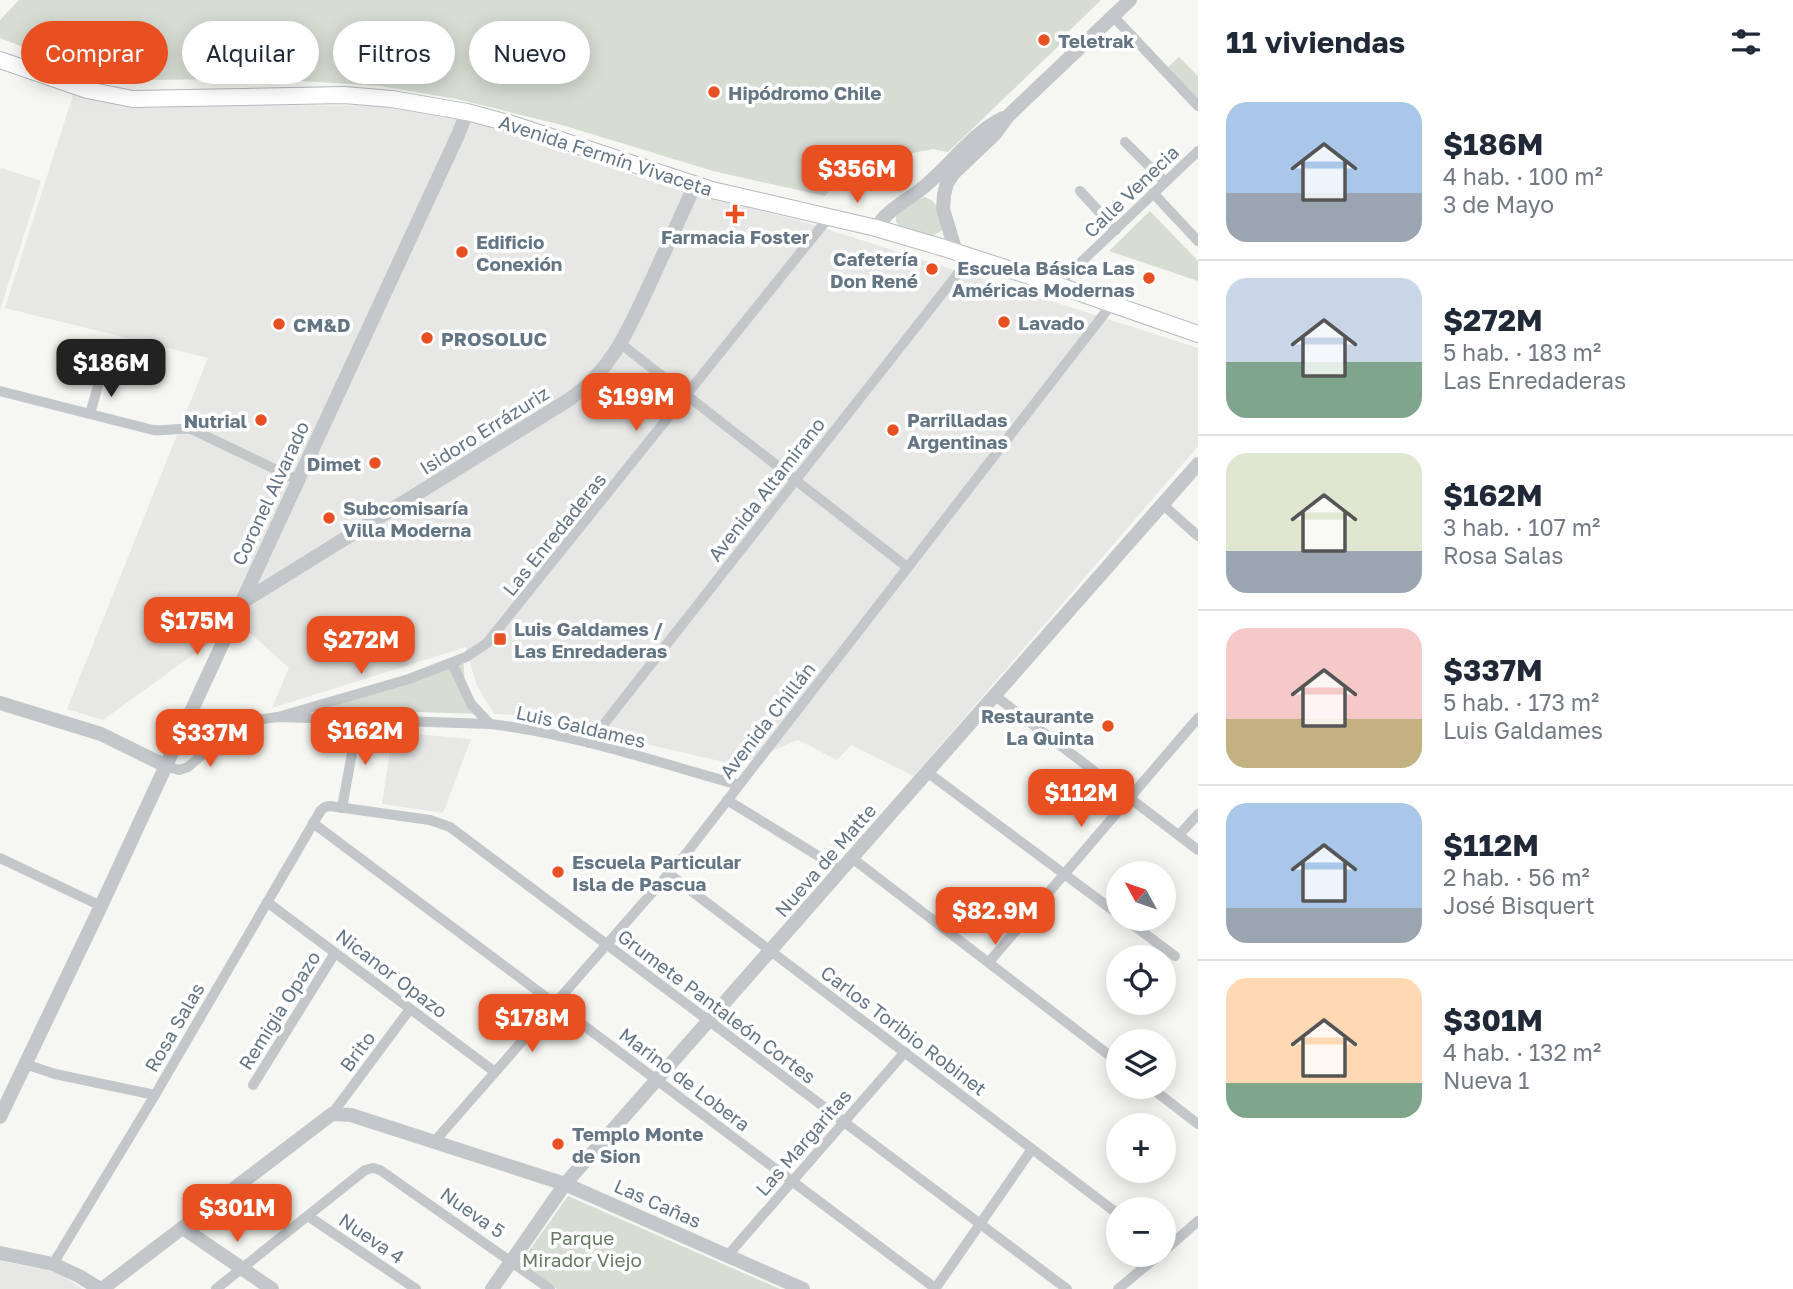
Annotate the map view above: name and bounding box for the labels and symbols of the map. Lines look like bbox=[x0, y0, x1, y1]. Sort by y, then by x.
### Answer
place label: Teletrak bbox=[1058, 29, 1134, 52]
marker: Teletrak bbox=[1036, 32, 1052, 48]
place label: Hipódromo Chile bbox=[728, 81, 881, 104]
marker: Hipódromo Chile bbox=[706, 84, 722, 100]
street label: Avenida Fermín Vivaceta bbox=[496, 110, 716, 200]
street label: Calle Venecia bbox=[1079, 140, 1183, 242]
pin: $356M bbox=[808, 146, 906, 205]
marker: Farmacia Foster bbox=[727, 206, 743, 222]
place label: Farmacia Foster bbox=[661, 225, 810, 248]
place label: Edificio Conexión bbox=[476, 230, 562, 275]
marker: Edificio Conexión bbox=[454, 244, 470, 260]
place label: Cafetería Don René bbox=[830, 247, 918, 292]
place label: Escuela Básica Las Américas Modernas bbox=[952, 256, 1135, 301]
marker: Cafetería Don René bbox=[924, 261, 940, 277]
marker: Escuela Básica Las Américas Modernas bbox=[1141, 270, 1157, 286]
place label: Lavado bbox=[1018, 311, 1085, 334]
place label: CM&D bbox=[293, 313, 350, 336]
marker: Lavado bbox=[996, 314, 1012, 330]
marker: CM&D bbox=[271, 316, 287, 332]
place label: PROSOLUC bbox=[441, 327, 547, 350]
marker: PROSOLUC bbox=[419, 330, 435, 346]
pin: $186M bbox=[62, 340, 160, 399]
pin: $199M bbox=[587, 374, 685, 433]
street label: Isidoro Errázuriz bbox=[415, 381, 553, 479]
place label: Parrilladas Argentinas bbox=[907, 408, 1008, 453]
place label: Nutrial bbox=[184, 409, 247, 432]
marker: Nutrial bbox=[253, 412, 269, 428]
street label: Avenida Altamirano bbox=[703, 413, 829, 565]
street label: Coronel Alvarado bbox=[227, 417, 313, 569]
marker: Parrilladas Argentinas bbox=[885, 422, 901, 438]
place label: Dimet bbox=[307, 452, 361, 475]
marker: Dimet bbox=[367, 455, 383, 471]
street label: Las Enredaderas bbox=[497, 468, 611, 600]
place label: Subcomisaría Villa Moderna bbox=[343, 496, 471, 541]
marker: Subcomisaría Villa Moderna bbox=[321, 510, 337, 526]
pin: $175M bbox=[148, 598, 246, 657]
pin: $272M bbox=[312, 616, 410, 676]
place label: Luis Galdames / Las Enredaderas bbox=[514, 617, 668, 662]
marker: Luis Galdames / Las Enredaderas bbox=[492, 631, 508, 647]
street label: Avenida Chillán bbox=[715, 657, 819, 783]
street label: Luis Galdames bbox=[514, 700, 648, 752]
place label: Restaurante La Quinta bbox=[981, 704, 1094, 749]
pin: $162M bbox=[316, 708, 414, 767]
pin: $337M bbox=[161, 710, 259, 769]
marker: Restaurante La Quinta bbox=[1100, 718, 1116, 734]
pin: $112M bbox=[1032, 770, 1130, 829]
street label: Nueva de Matte bbox=[770, 799, 880, 921]
place label: Escuela Particular Isla de Pascua bbox=[572, 850, 742, 895]
north arrow bbox=[1106, 861, 1176, 931]
marker: Escuela Particular Isla de Pascua bbox=[550, 864, 566, 880]
pin: $82.9M bbox=[938, 888, 1052, 947]
street label: Nicanor Opazo bbox=[332, 924, 452, 1022]
street label: Grumete Pantaleón Cortes bbox=[613, 924, 821, 1088]
street label: Remigia Opazo bbox=[233, 946, 325, 1074]
street label: Carlos Toribio Robinet bbox=[817, 960, 991, 1100]
street label: Rosa Salas bbox=[139, 978, 209, 1076]
pin: $178M bbox=[483, 995, 581, 1054]
street label: Marino de Lobera bbox=[615, 1022, 755, 1136]
street label: Brito bbox=[335, 1026, 379, 1076]
street label: Las Margaritas bbox=[750, 1084, 856, 1200]
place label: Templo Monte de Sion bbox=[572, 1122, 703, 1167]
marker: Templo Monte de Sion bbox=[550, 1136, 566, 1152]
street label: Las Cañas bbox=[611, 1174, 705, 1232]
street label: Nueva 5 bbox=[436, 1182, 510, 1242]
pin: $301M bbox=[188, 1184, 286, 1244]
street label: Nueva 4 bbox=[335, 1208, 409, 1268]
park label: Parque Mirador Viejo bbox=[522, 1226, 642, 1271]

